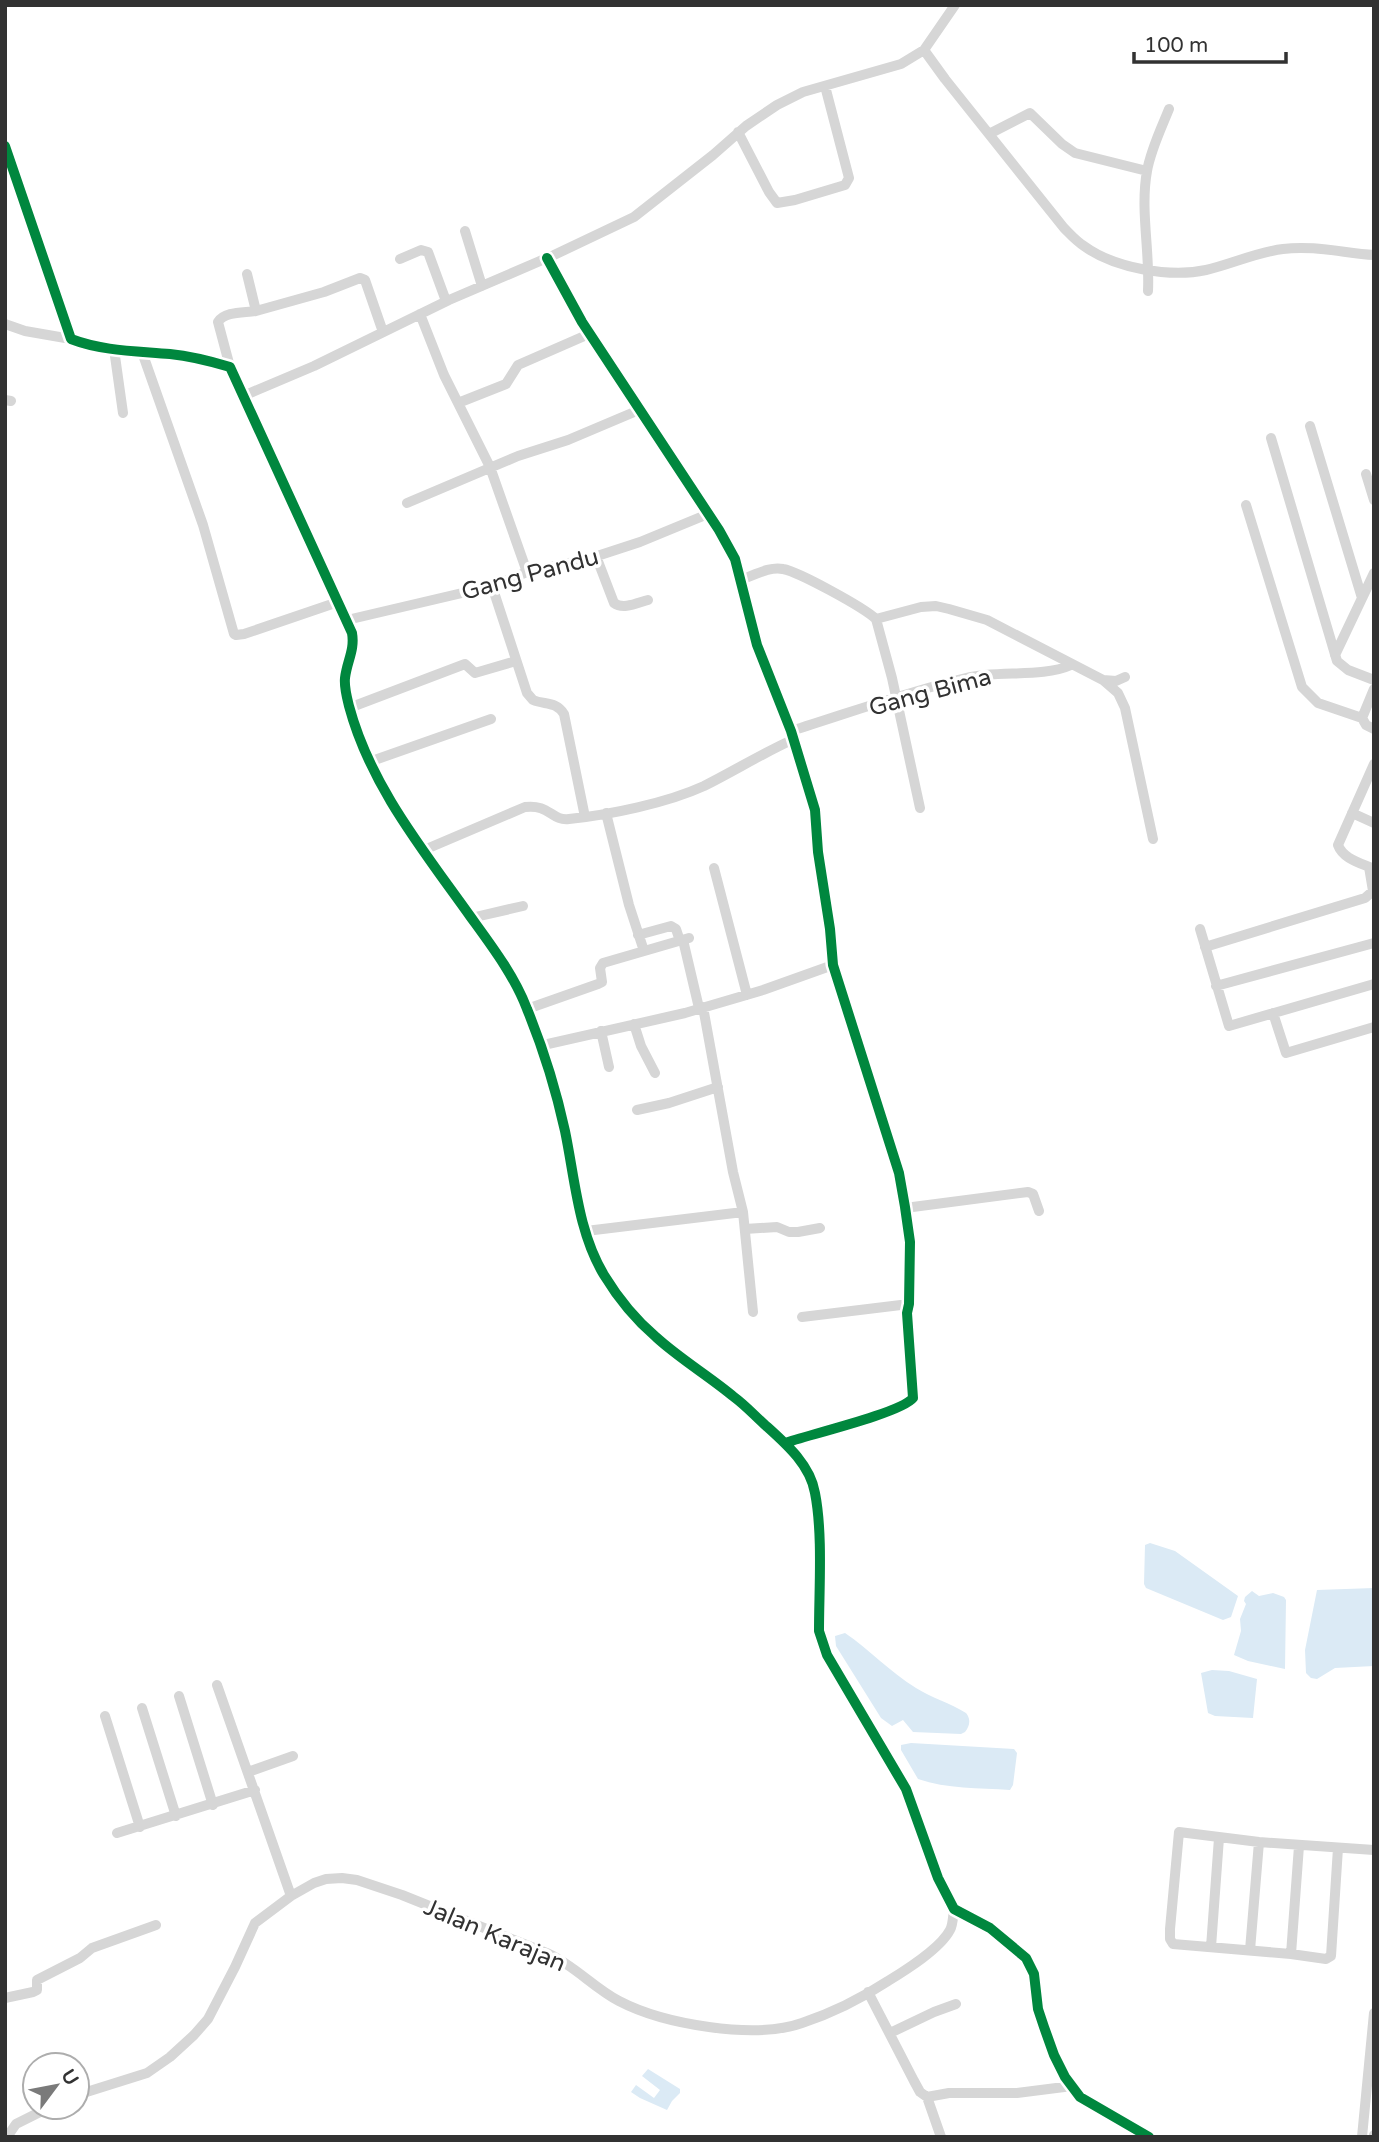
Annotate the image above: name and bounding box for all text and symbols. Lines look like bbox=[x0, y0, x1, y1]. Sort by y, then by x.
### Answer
scale bar bbox=[1134, 21, 1286, 65]
text: 100 m bbox=[1144, 33, 1208, 58]
street label: Gang Pandu bbox=[458, 542, 602, 607]
street label: Gang Bima bbox=[866, 662, 995, 723]
street label: Jalan Karajan bbox=[419, 1893, 570, 1978]
north arrow bbox=[21, 2051, 91, 2121]
text: U bbox=[56, 2066, 83, 2089]

